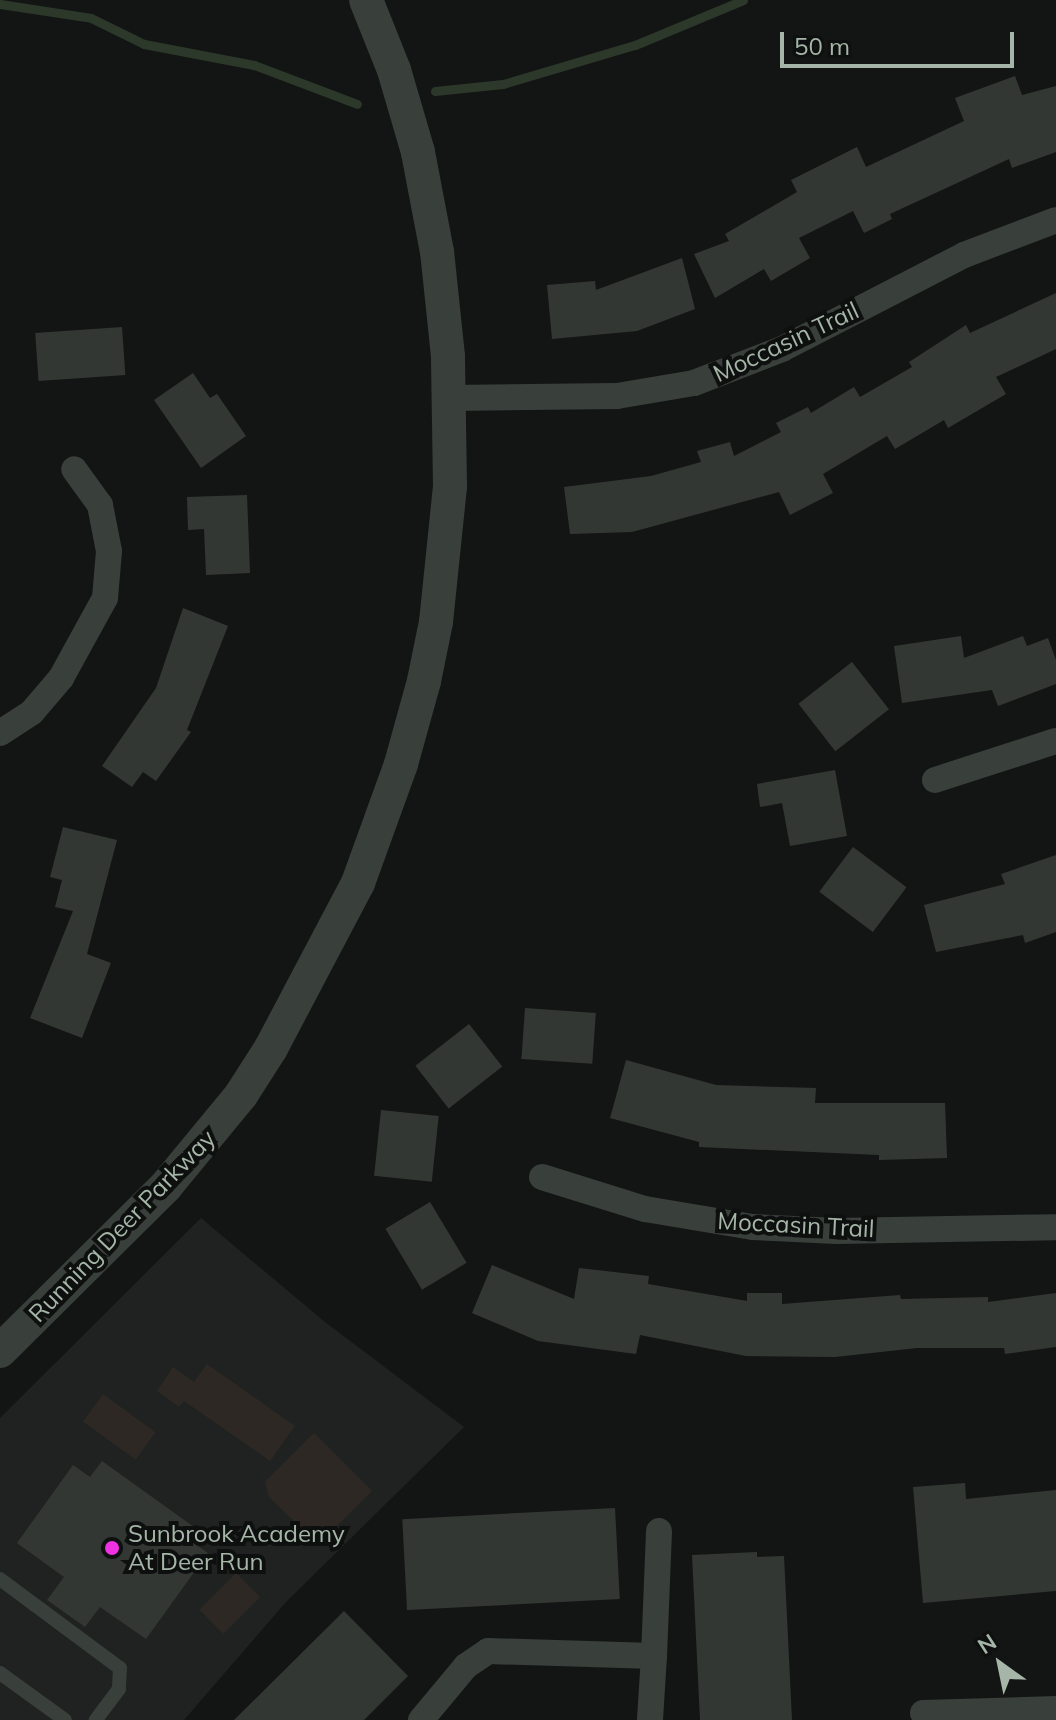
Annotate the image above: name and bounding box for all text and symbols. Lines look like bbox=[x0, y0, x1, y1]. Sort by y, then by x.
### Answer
scale bar bbox=[784, 16, 1018, 66]
text: 50 m bbox=[794, 31, 850, 61]
street label: Moccasin Trail bbox=[709, 296, 863, 388]
street label: Running Deer Parkway bbox=[23, 1124, 221, 1328]
street label: Moccasin Trail bbox=[717, 1207, 875, 1243]
place label: Sunbrook Academy At Deer Run bbox=[128, 1520, 345, 1576]
marker: Sunbrook Academy At Deer Run bbox=[103, 1539, 121, 1557]
north arrow bbox=[960, 1624, 1040, 1704]
text: N bbox=[972, 1628, 1002, 1660]

